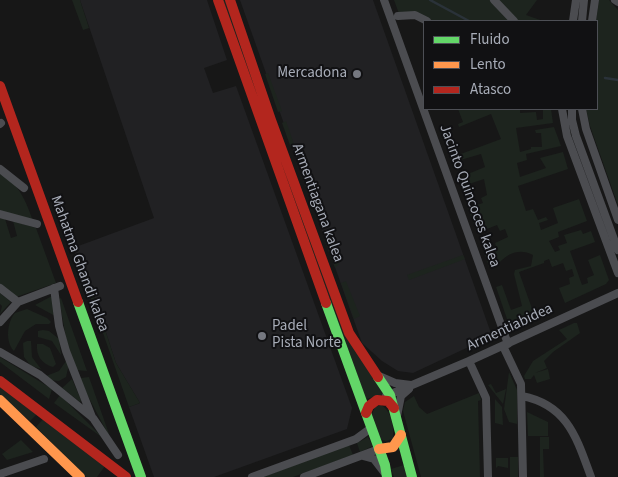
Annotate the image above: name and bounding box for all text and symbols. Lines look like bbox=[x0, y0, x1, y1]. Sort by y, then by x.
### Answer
legend bbox=[423, 20, 598, 110]
text: Fluido bbox=[470, 29, 510, 50]
text: Lento bbox=[470, 54, 506, 75]
place label: Mercadona bbox=[277, 65, 347, 83]
marker: Mercadona bbox=[351, 68, 363, 80]
text: Atasco bbox=[470, 79, 511, 100]
street label: Jacinto Quincoces kalea bbox=[435, 122, 503, 270]
street label: Armentiagana kalea bbox=[287, 141, 347, 265]
street label: Mahatma Ghandi kalea bbox=[46, 193, 112, 335]
street label: Armentiabidea bbox=[464, 300, 556, 356]
place label: Padel Pista Norte bbox=[272, 318, 341, 353]
marker: Padel Pista Norte bbox=[256, 330, 268, 342]

